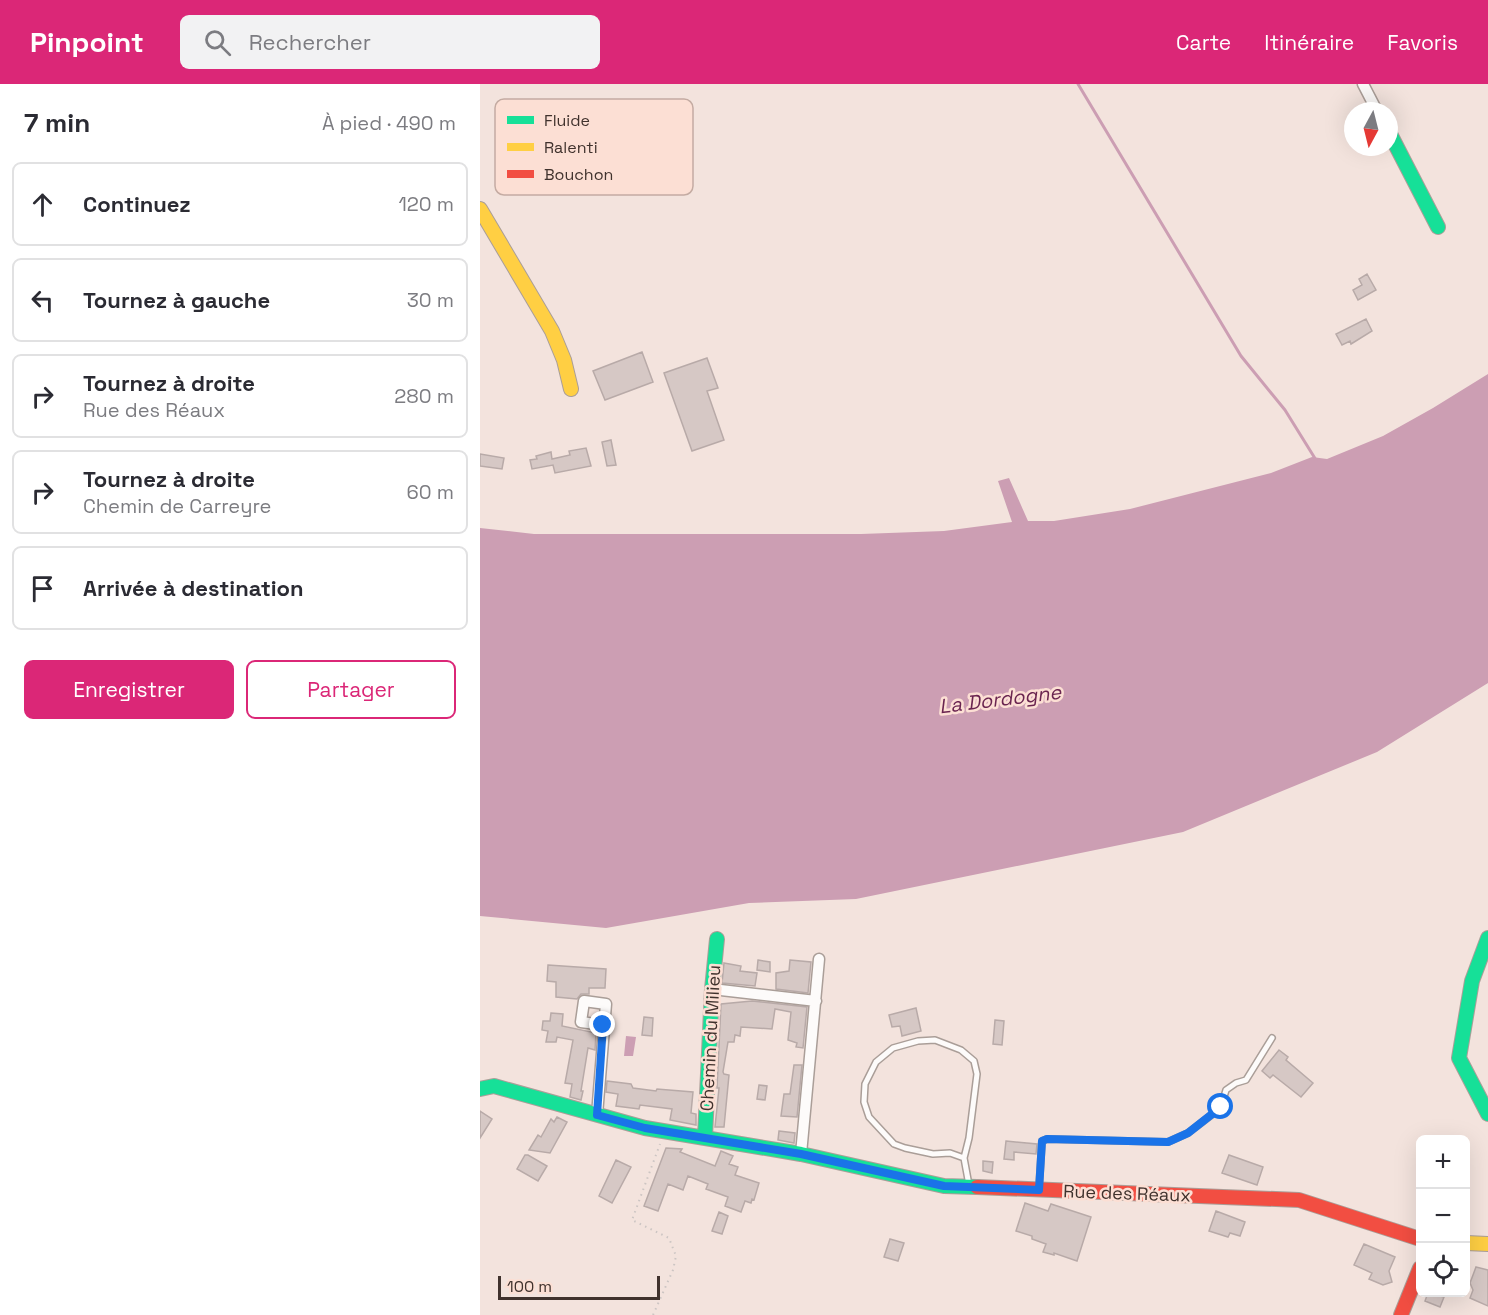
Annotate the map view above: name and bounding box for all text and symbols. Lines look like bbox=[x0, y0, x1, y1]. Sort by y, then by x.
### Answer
search box bbox=[180, 15, 600, 69]
text: Pinpoint bbox=[30, 24, 144, 60]
icon: search bbox=[201, 26, 234, 59]
text: Rechercher bbox=[249, 28, 371, 56]
text: Carte bbox=[1176, 29, 1231, 56]
text: Itinéraire bbox=[1264, 29, 1354, 56]
text: Favoris bbox=[1387, 29, 1458, 56]
legend bbox=[495, 99, 693, 195]
north arrow bbox=[1344, 102, 1398, 156]
text: 7 min bbox=[24, 106, 90, 140]
text: À pied · 490 m bbox=[322, 110, 456, 136]
text: Fluide bbox=[544, 110, 590, 131]
text: Ralenti bbox=[544, 137, 598, 158]
text: Bouchon bbox=[544, 164, 613, 185]
icon: ahead bbox=[26, 188, 59, 221]
text: Continuez bbox=[83, 190, 191, 218]
text: 120 m bbox=[398, 191, 454, 217]
icon: left bbox=[26, 284, 59, 317]
text: Tournez à gauche bbox=[83, 286, 270, 314]
text: 30 m bbox=[407, 287, 454, 313]
text: Tournez à droite bbox=[83, 369, 255, 397]
icon: right bbox=[26, 380, 59, 413]
text: 280 m bbox=[394, 383, 454, 409]
text: Rue des Réaux bbox=[83, 397, 225, 423]
text: Tournez à droite bbox=[83, 465, 255, 493]
icon: right bbox=[26, 476, 59, 509]
text: 60 m bbox=[407, 479, 454, 505]
text: Chemin de Carreyre bbox=[83, 493, 271, 519]
icon: arrive bbox=[26, 572, 59, 605]
text: Arrivée à destination bbox=[83, 574, 304, 602]
button: Enregistrer bbox=[24, 660, 234, 719]
button: Partager bbox=[246, 660, 456, 719]
water label: La Dordogne bbox=[938, 678, 1064, 719]
street label: Chemin du Milieu bbox=[695, 964, 725, 1112]
route end bbox=[589, 1011, 615, 1037]
route start bbox=[1207, 1093, 1233, 1119]
map controls bbox=[1416, 1135, 1470, 1297]
button: + bbox=[1416, 1135, 1470, 1189]
street label: Rue des Réaux bbox=[1063, 1179, 1191, 1207]
button: − bbox=[1416, 1189, 1470, 1243]
button: locate bbox=[1416, 1243, 1470, 1297]
scale bar bbox=[498, 1273, 660, 1300]
text: 100 m bbox=[507, 1276, 552, 1297]

